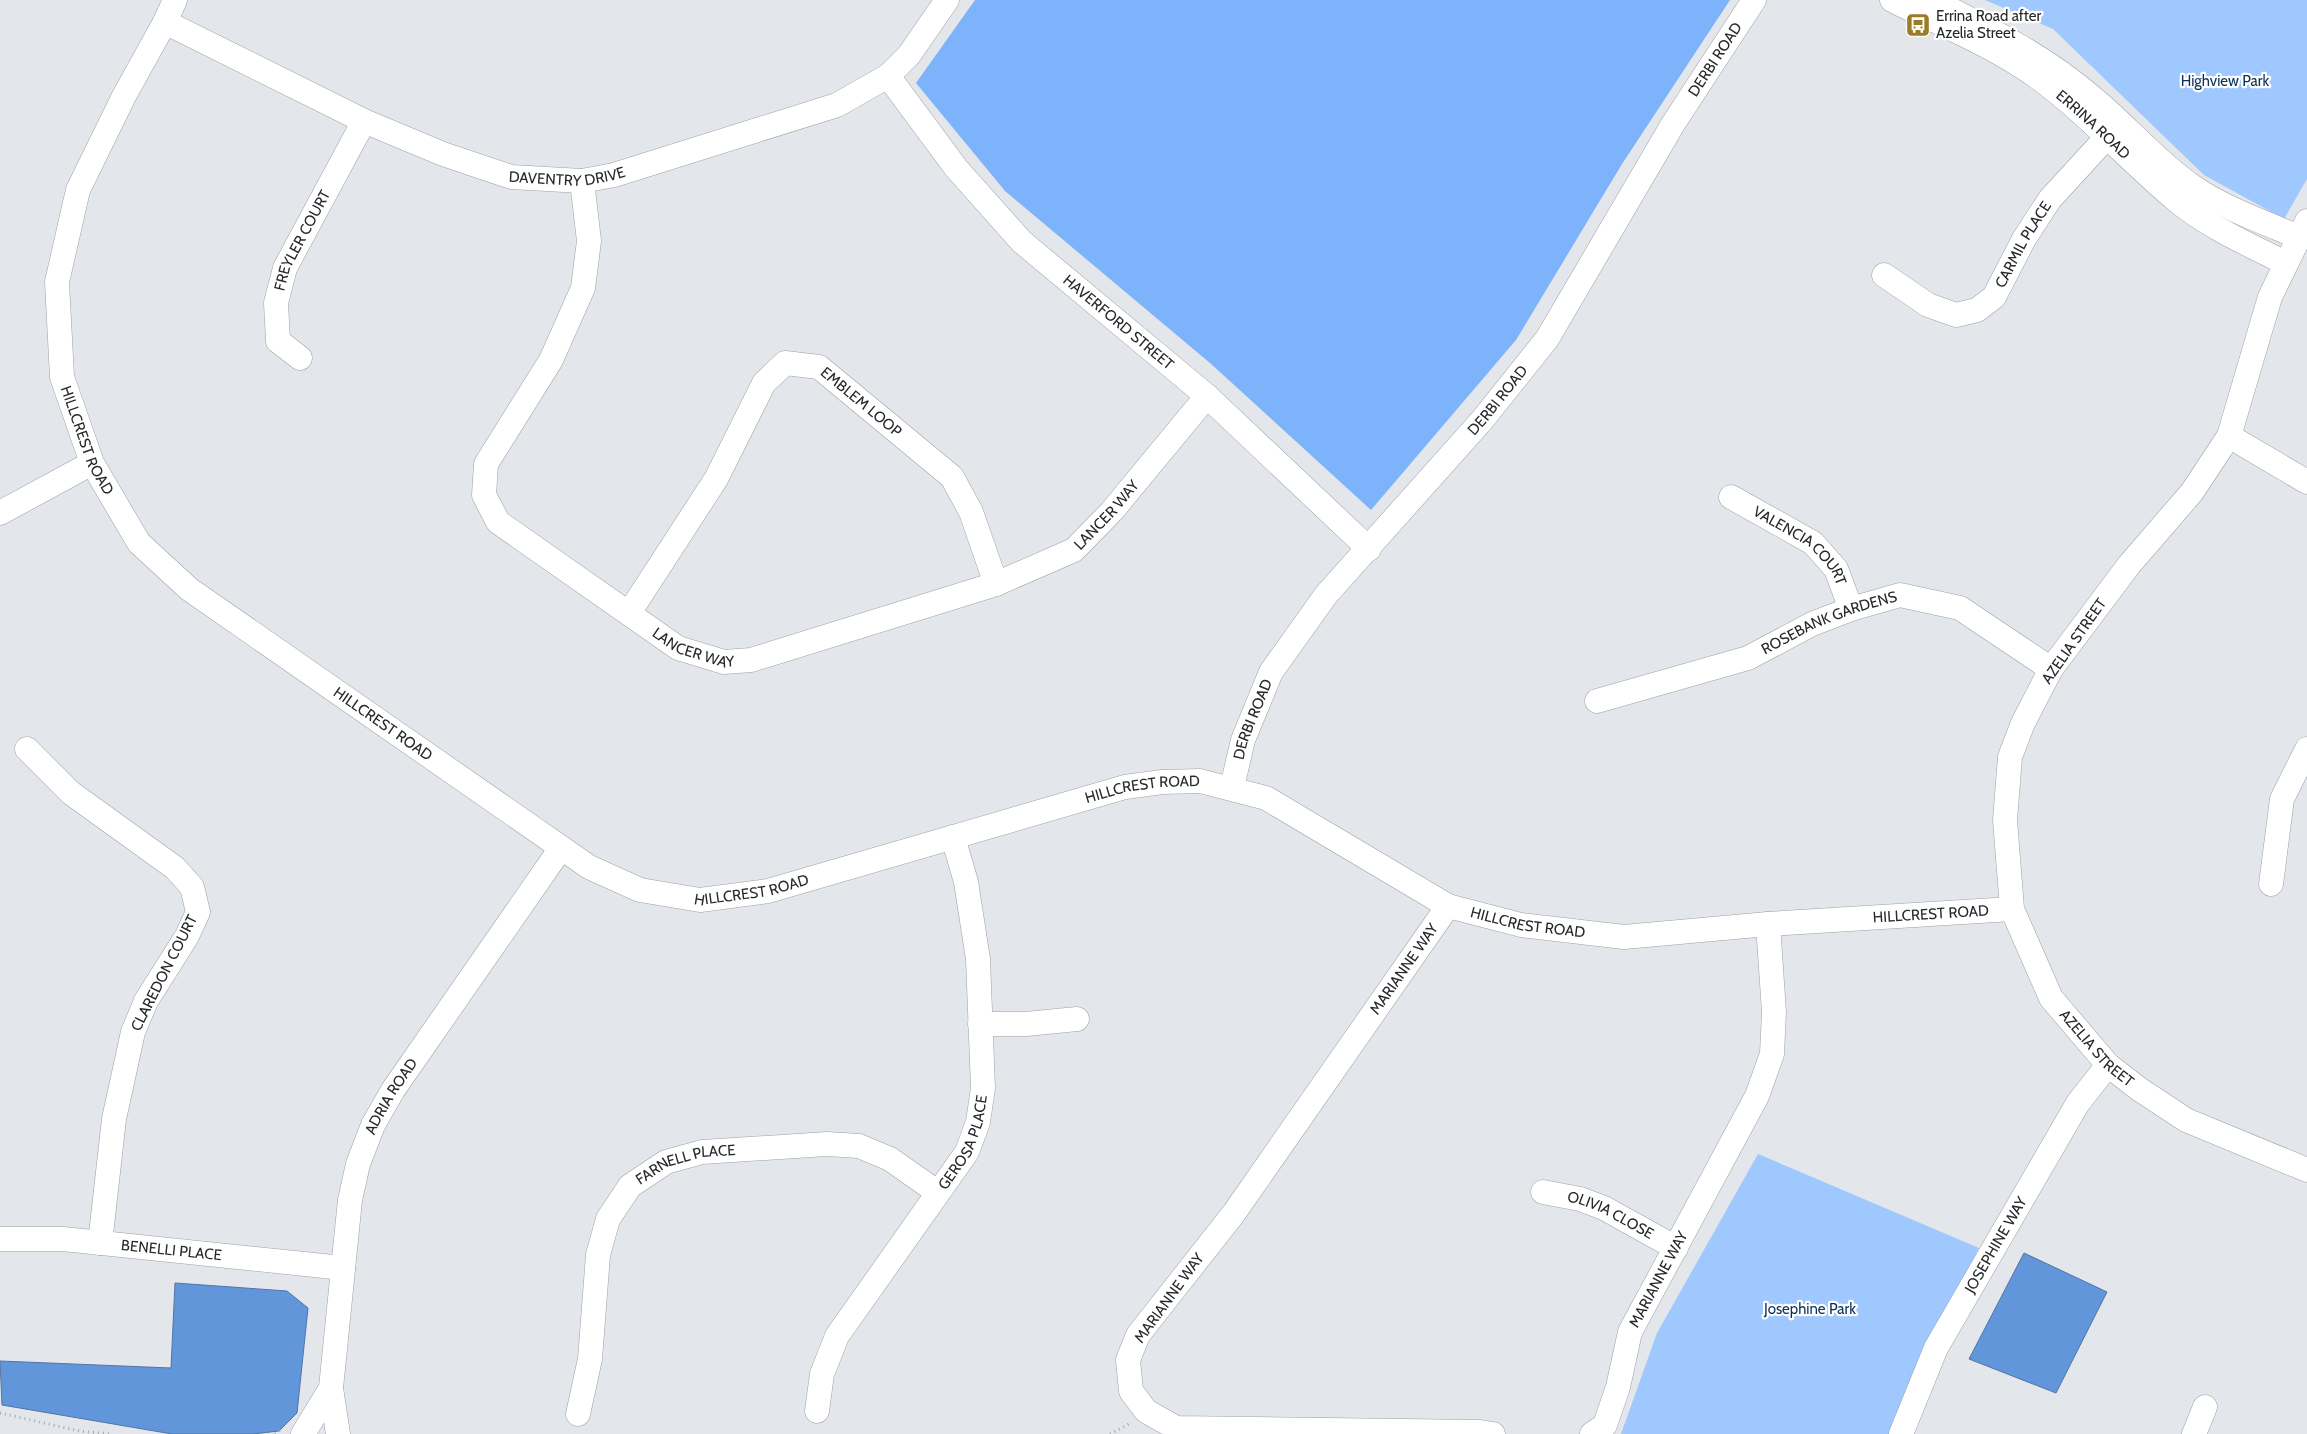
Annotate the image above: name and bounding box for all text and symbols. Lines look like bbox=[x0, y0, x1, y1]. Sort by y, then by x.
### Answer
place label: Errina Road after Azelia Street bbox=[1936, 7, 2041, 42]
bus stop icon: Errina Road after Azelia Street bbox=[1905, 12, 1931, 38]
street label: DERBI ROAD bbox=[1684, 19, 1746, 100]
park label: Highview Park bbox=[2181, 72, 2270, 90]
street label: ERRINA ROAD bbox=[2052, 86, 2134, 163]
street label: DAVENTRY DRIVE bbox=[508, 163, 627, 190]
street label: FREYLER COURT bbox=[271, 187, 334, 293]
street label: CARMIL PLACE bbox=[1991, 198, 2055, 291]
street label: HAVERFORD STREET bbox=[1059, 271, 1177, 374]
street label: DERBI ROAD bbox=[1464, 362, 1531, 439]
street label: EMBLEM LOOP bbox=[817, 363, 906, 441]
street label: HILLCREST ROAD bbox=[57, 383, 118, 498]
street label: LANCER WAY bbox=[1070, 476, 1143, 553]
street label: VALENCIA COURT bbox=[1750, 502, 1850, 587]
street label: ROSEBANK GARDENS bbox=[1758, 587, 1899, 658]
street label: AZELIA STREET bbox=[2038, 595, 2110, 687]
street label: LANCER WAY bbox=[649, 624, 735, 672]
street label: DERBI ROAD bbox=[1230, 676, 1276, 761]
street label: HILLCREST ROAD bbox=[330, 683, 436, 765]
street label: HILLCREST ROAD bbox=[1083, 772, 1200, 807]
street label: HILLCREST ROAD bbox=[693, 871, 811, 910]
street label: HILLCREST ROAD bbox=[1872, 901, 1990, 927]
street label: HILLCREST ROAD bbox=[1469, 903, 1586, 941]
street label: CLAREDON COURT bbox=[127, 912, 201, 1034]
street label: MARIANNE WAY bbox=[1366, 920, 1442, 1018]
street label: AZELIA STREET bbox=[2056, 1006, 2137, 1091]
street label: ADRIA ROAD bbox=[361, 1055, 421, 1137]
street label: GEROSA PLACE bbox=[934, 1094, 991, 1193]
street label: FARNELL PLACE bbox=[632, 1141, 736, 1189]
street label: OLIVIA CLOSE bbox=[1566, 1188, 1657, 1243]
street label: JOSEPHINE WAY bbox=[1960, 1193, 2031, 1297]
street label: MARIANNE WAY bbox=[1625, 1228, 1692, 1331]
street label: BENELLI PLACE bbox=[120, 1236, 223, 1264]
street label: MARIANNE WAY bbox=[1130, 1249, 1208, 1346]
park label: Josephine Park bbox=[1763, 1300, 1856, 1318]

